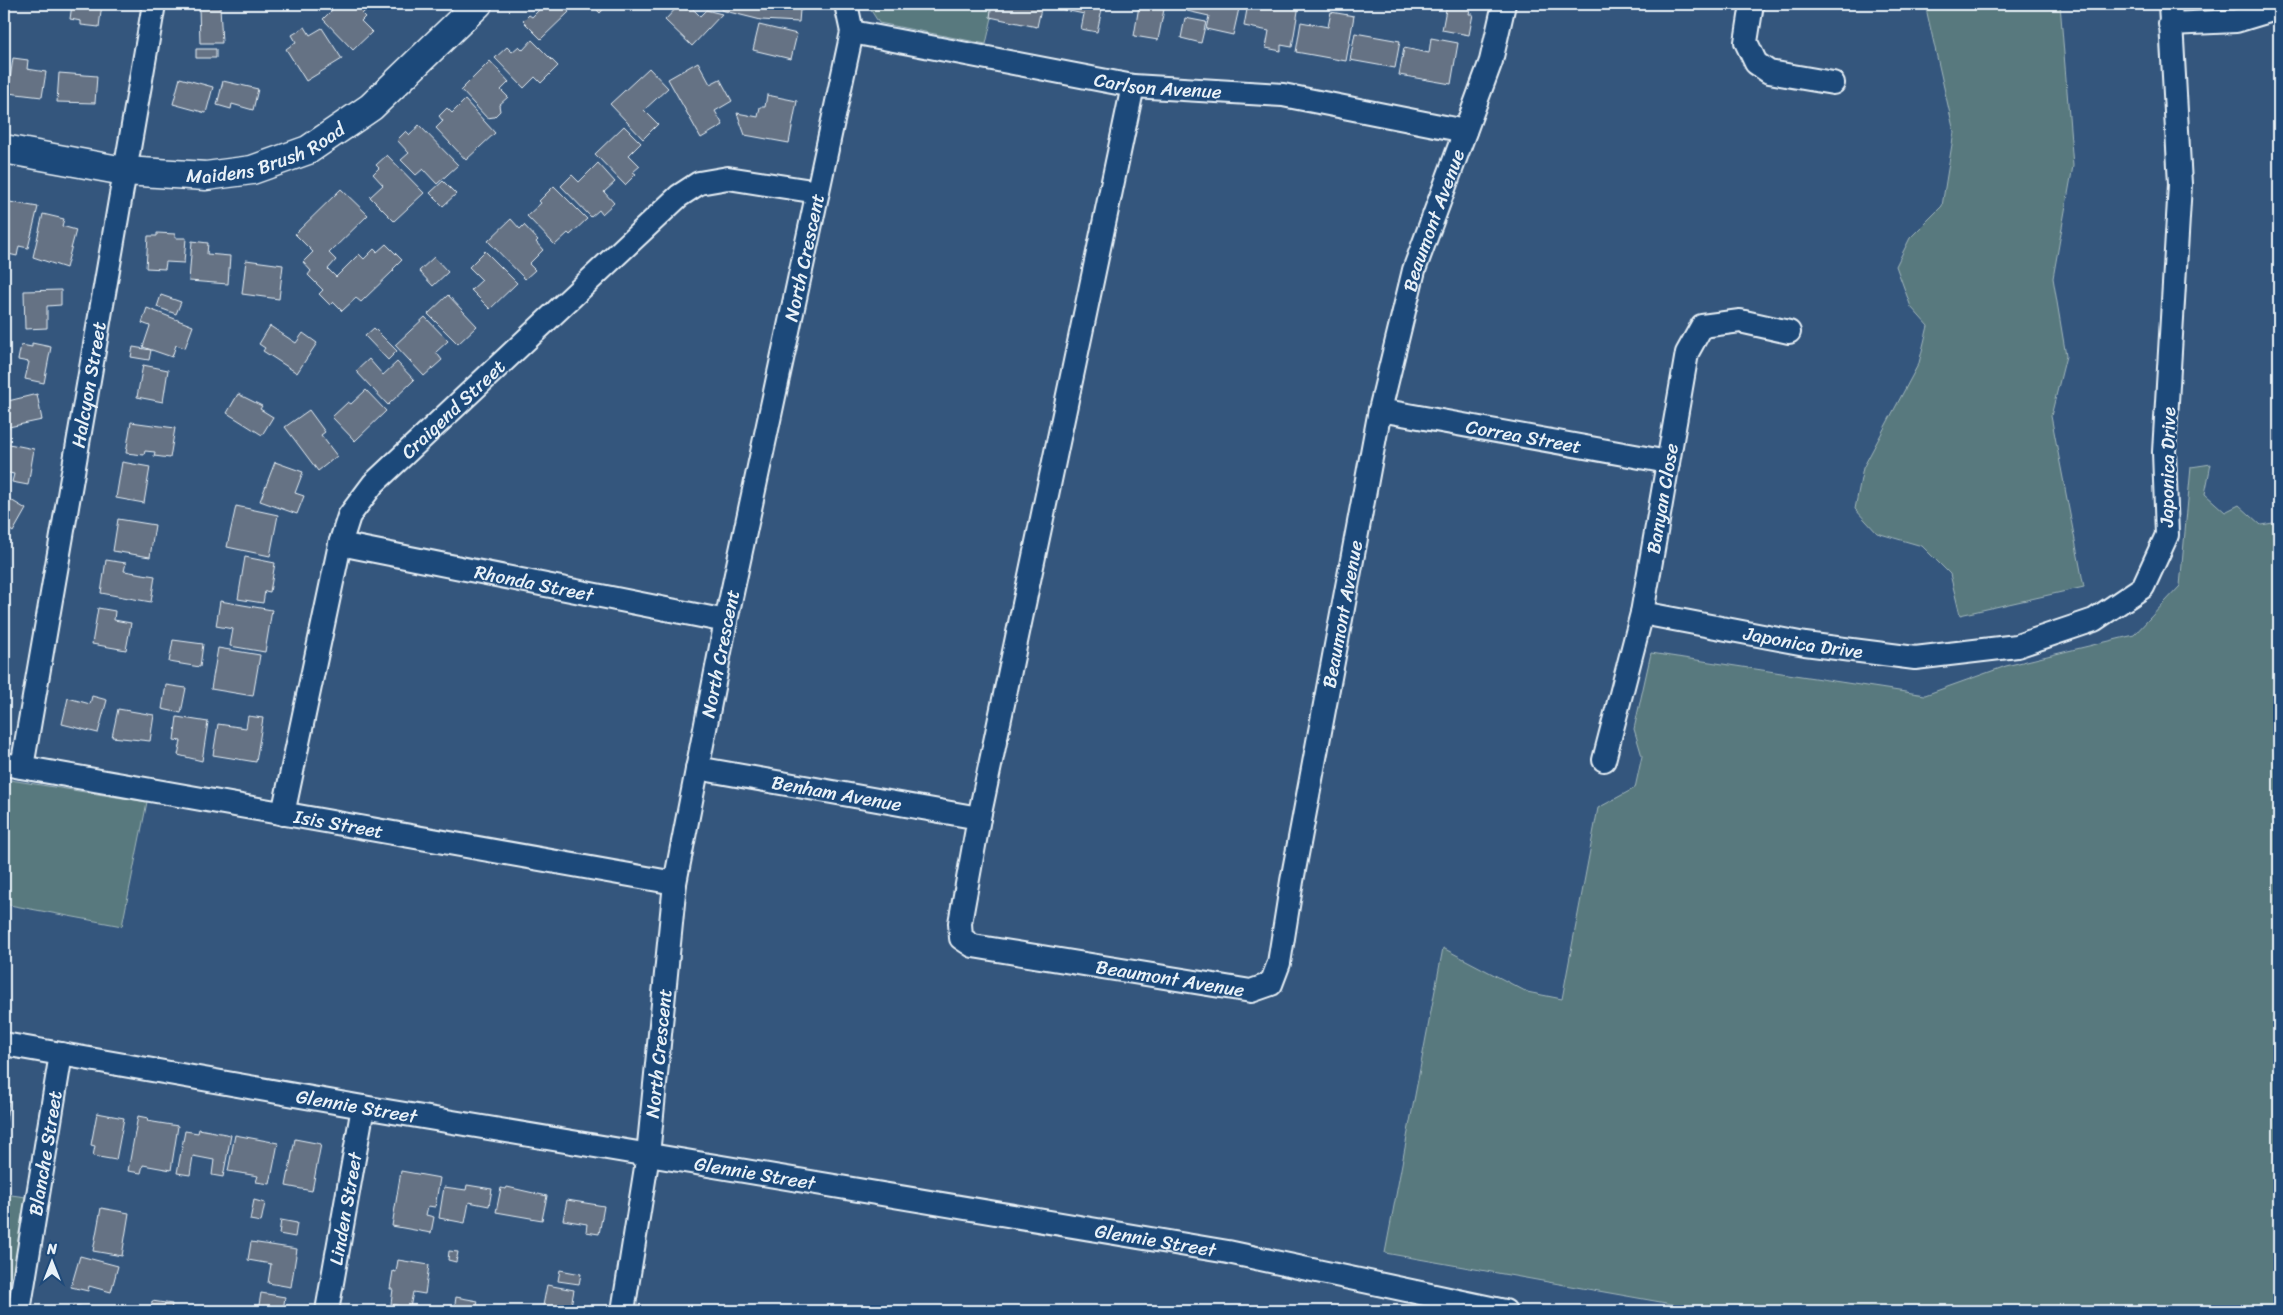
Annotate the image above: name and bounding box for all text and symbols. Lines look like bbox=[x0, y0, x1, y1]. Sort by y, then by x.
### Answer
street label: Carlson Avenue bbox=[1091, 63, 1223, 108]
street label: Maidens Brush Road bbox=[185, 112, 353, 193]
street label: Beaumont Avenue bbox=[1393, 144, 1474, 295]
street label: North Crescent bbox=[775, 191, 834, 325]
street label: Halcyon Street bbox=[61, 319, 116, 451]
street label: Craigend Street bbox=[393, 351, 513, 467]
street label: Japonica Drive bbox=[2150, 407, 2185, 528]
street label: Correa Street bbox=[1463, 410, 1584, 463]
street label: Banyan Close bbox=[1637, 441, 1688, 556]
street label: Beaumont Avenue bbox=[1312, 537, 1372, 691]
street label: Rhonda Street bbox=[472, 555, 598, 611]
street label: North Crescent bbox=[692, 587, 749, 721]
street label: Japonica Drive bbox=[1740, 617, 1865, 668]
street label: Benham Avenue bbox=[769, 766, 905, 821]
street label: Isis Street bbox=[291, 800, 386, 848]
street label: Beaumont Avenue bbox=[1094, 950, 1247, 1007]
street label: North Crescent bbox=[636, 987, 681, 1120]
street label: Glennie Street bbox=[293, 1080, 421, 1133]
street label: Blanche Street bbox=[19, 1088, 72, 1218]
street label: Glennie Street bbox=[692, 1147, 819, 1200]
street label: Linden Street bbox=[319, 1148, 372, 1268]
street label: Glennie Street bbox=[1092, 1214, 1220, 1267]
text: N bbox=[46, 1237, 57, 1262]
north arrow bbox=[28, 1238, 78, 1288]

